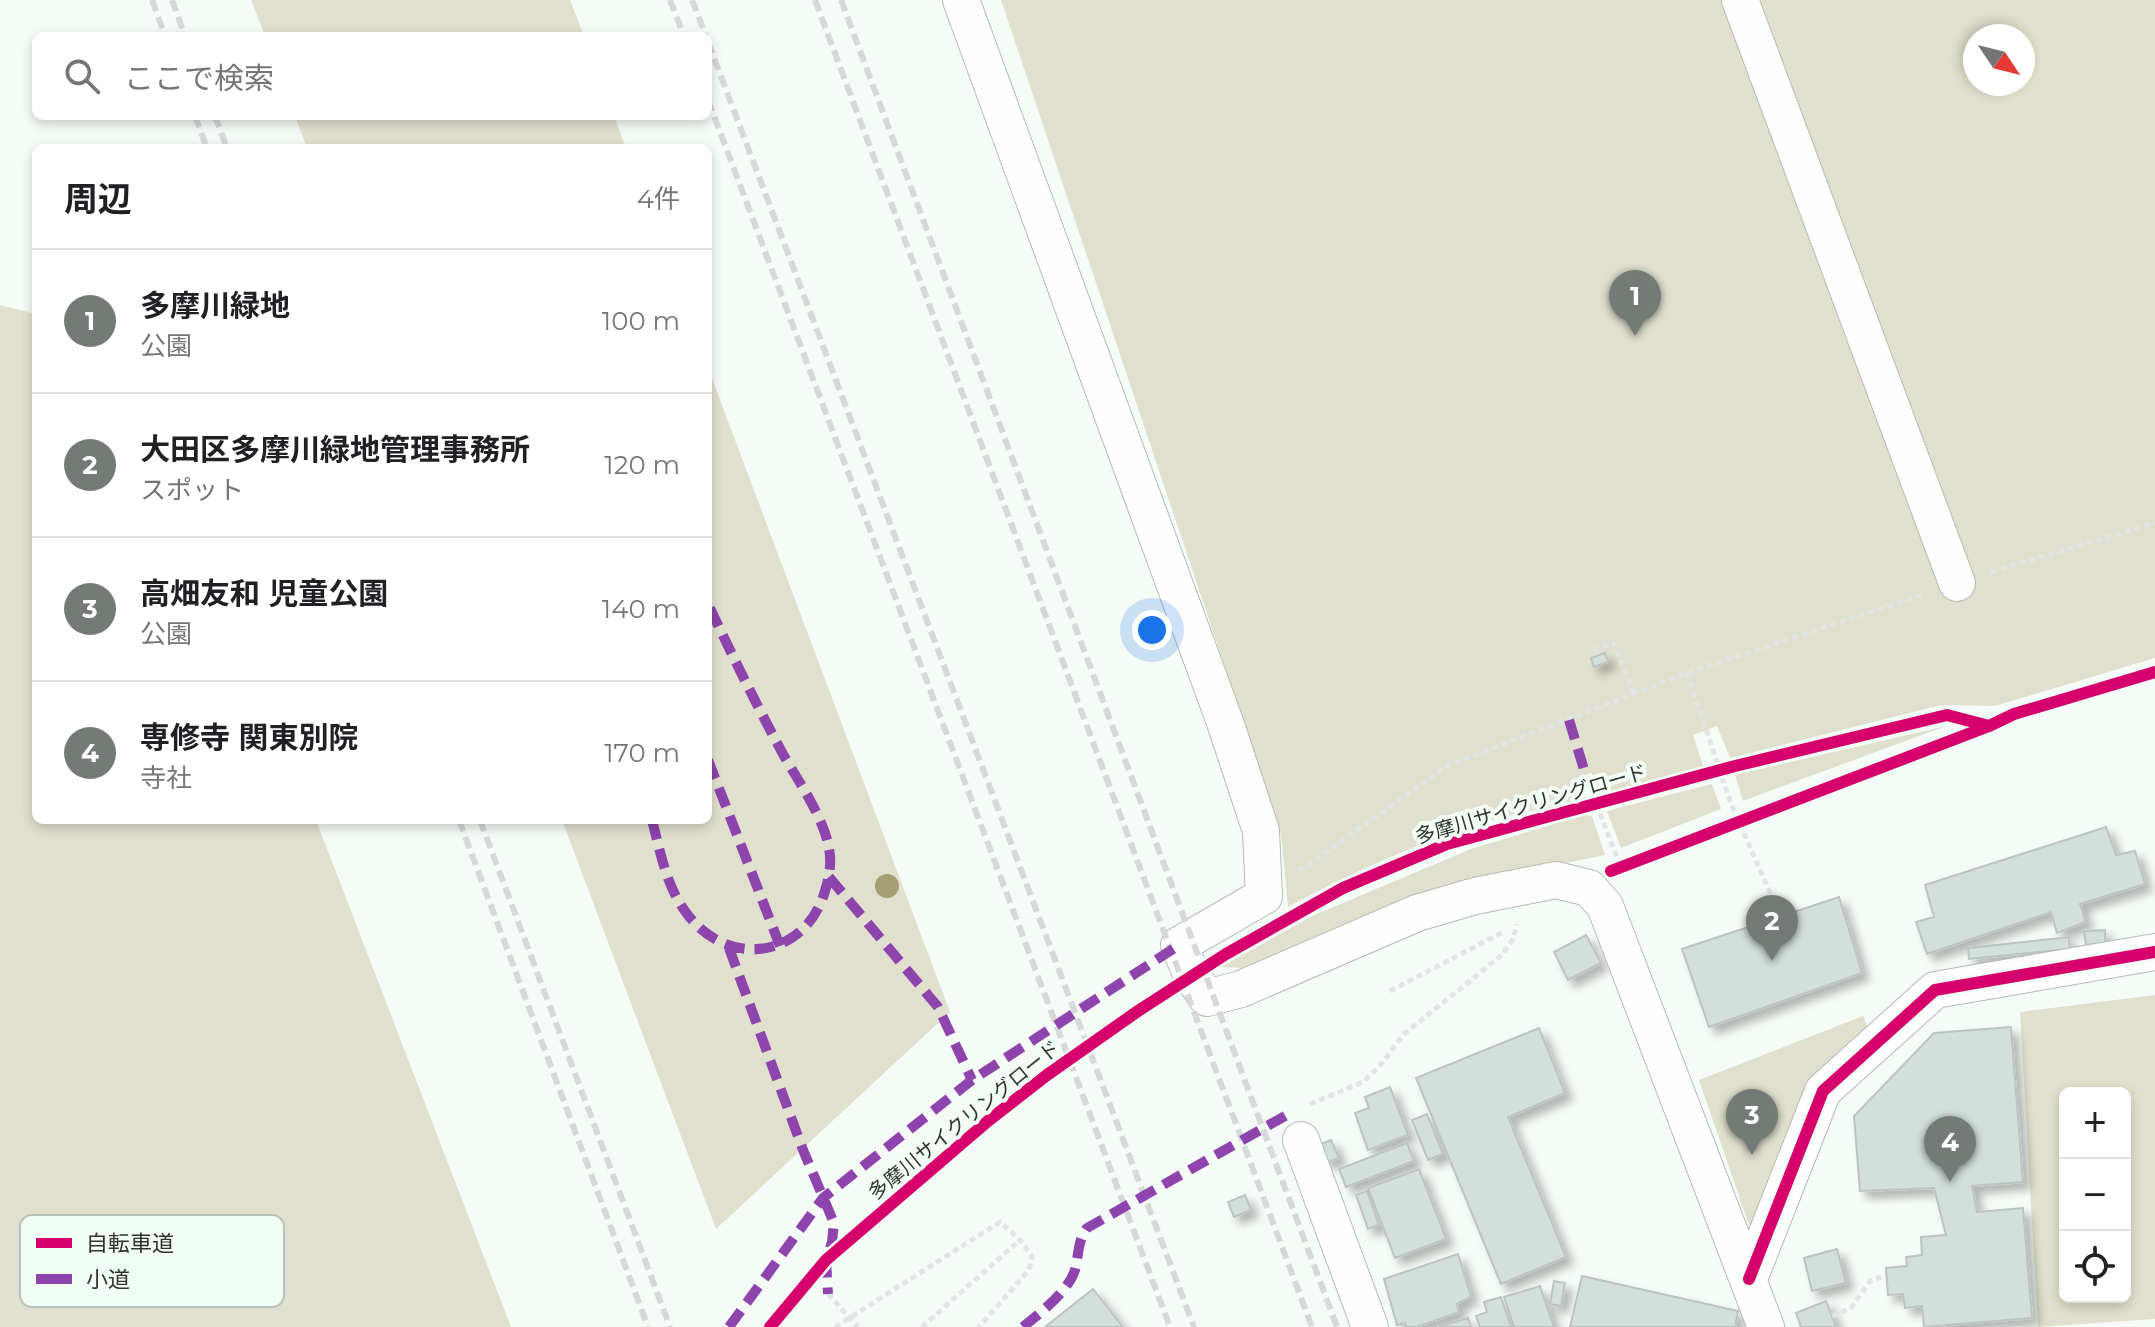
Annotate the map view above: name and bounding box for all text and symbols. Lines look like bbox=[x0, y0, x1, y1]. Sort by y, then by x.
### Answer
north arrow bbox=[1963, 24, 2035, 96]
search box bbox=[32, 32, 712, 120]
icon: search bbox=[60, 54, 104, 98]
text: ここで検索 bbox=[124, 60, 274, 97]
text: 周辺 bbox=[64, 178, 132, 220]
text: 4件 bbox=[637, 183, 680, 215]
pin: 1 bbox=[1609, 270, 1661, 336]
text: 多摩川緑地 bbox=[140, 287, 290, 324]
text: 1 bbox=[85, 305, 95, 337]
text: 100 m bbox=[602, 305, 680, 337]
text: 公園 bbox=[140, 330, 192, 362]
text: 大田区多摩川緑地管理事務所 bbox=[140, 431, 530, 468]
text: 2 bbox=[82, 449, 98, 481]
text: 120 m bbox=[604, 449, 680, 481]
text: スポット bbox=[140, 474, 244, 506]
text: 高畑友和 児童公園 bbox=[140, 575, 389, 612]
text: 3 bbox=[82, 593, 98, 625]
text: 140 m bbox=[602, 593, 680, 625]
your location bbox=[1132, 610, 1172, 650]
text: 公園 bbox=[140, 618, 192, 650]
text: 専修寺 関東別院 bbox=[140, 719, 359, 756]
text: 4 bbox=[81, 737, 99, 769]
text: 170 m bbox=[604, 737, 680, 769]
street label: 多摩川サイクリングロード bbox=[1413, 759, 1649, 849]
text: 寺社 bbox=[140, 762, 192, 794]
pin: 2 bbox=[1746, 895, 1798, 961]
street label: 多摩川サイクリングロード bbox=[863, 1035, 1065, 1205]
map controls bbox=[2059, 1087, 2131, 1303]
button: + bbox=[2059, 1087, 2131, 1159]
pin: 3 bbox=[1726, 1089, 1778, 1155]
pin: 4 bbox=[1924, 1116, 1976, 1182]
button: − bbox=[2059, 1159, 2131, 1231]
legend bbox=[20, 1215, 284, 1307]
text: 自転車道 bbox=[86, 1230, 174, 1257]
button: locate bbox=[2059, 1231, 2131, 1303]
text: 小道 bbox=[86, 1266, 130, 1293]

